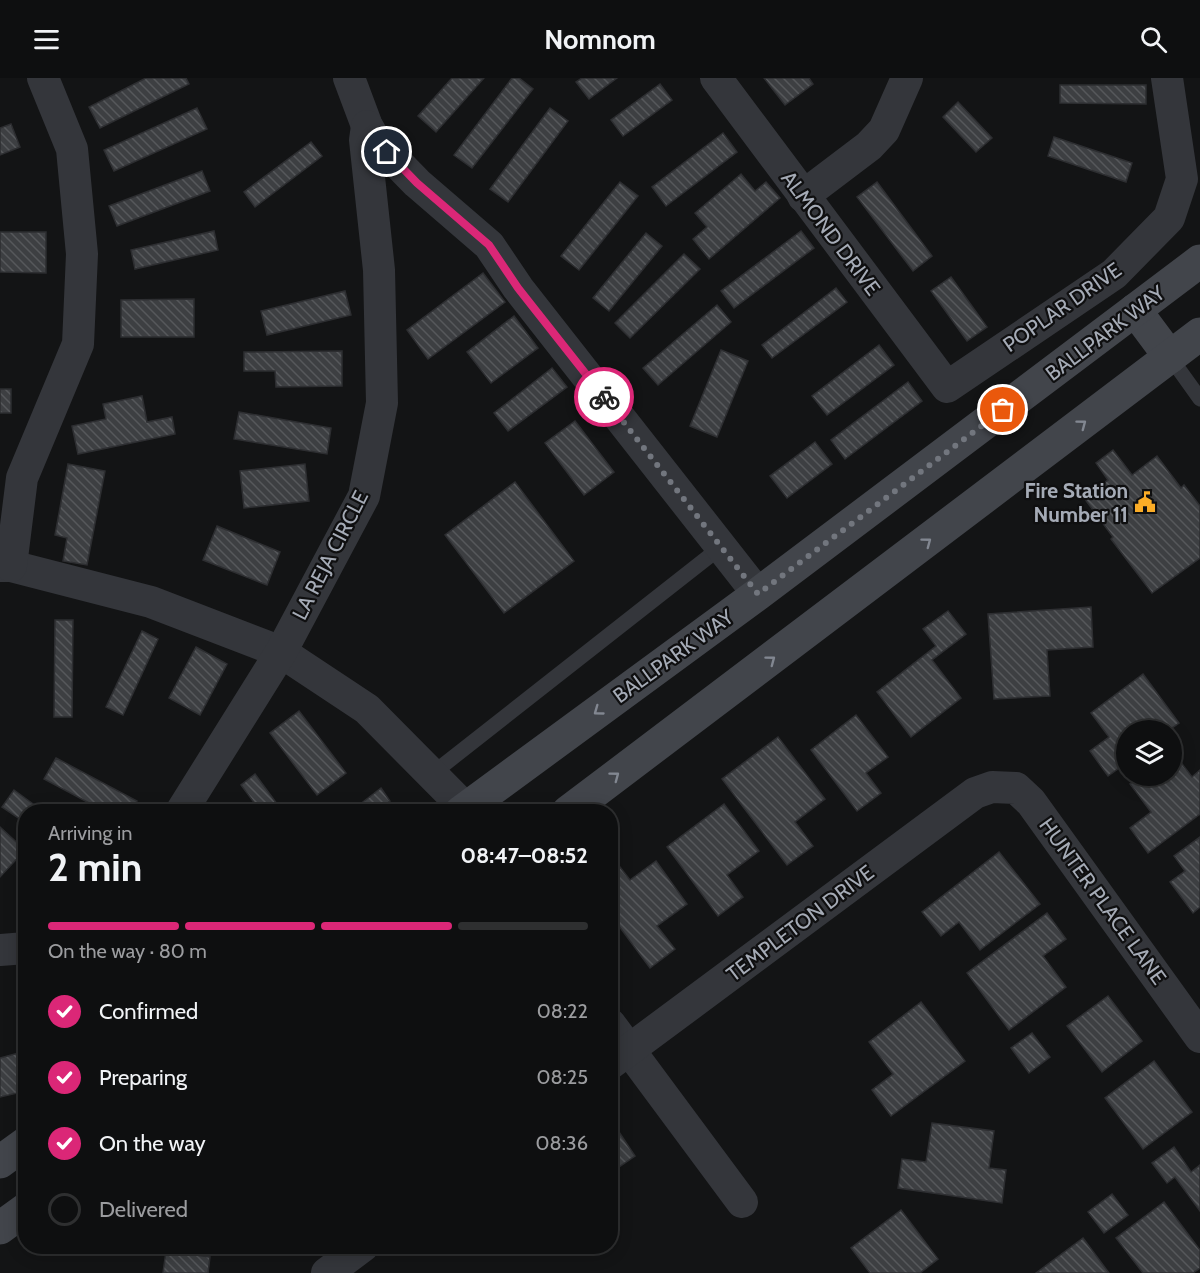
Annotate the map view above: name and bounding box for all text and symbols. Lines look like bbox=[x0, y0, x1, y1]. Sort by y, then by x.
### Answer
icon: menu bbox=[30, 23, 63, 56]
text: Nomnom bbox=[544, 23, 656, 56]
icon: search bbox=[1137, 23, 1170, 56]
pin bbox=[361, 126, 412, 177]
icon: home bbox=[370, 135, 403, 168]
street label: ALMOND DRIVE bbox=[776, 166, 886, 300]
street label: POPLAR DRIVE bbox=[998, 257, 1126, 357]
street label: BALLPARK WAY bbox=[1041, 279, 1170, 386]
courier bbox=[574, 367, 634, 427]
icon: bike bbox=[588, 381, 621, 414]
pin bbox=[977, 384, 1028, 435]
icon: bag bbox=[986, 393, 1019, 426]
one-way arrow bbox=[1075, 421, 1086, 432]
place label: Fire Station Number 11 bbox=[1025, 478, 1128, 527]
street label: LA REJA CIRCLE bbox=[287, 486, 373, 624]
public building icon: Fire Station Number 11 bbox=[1133, 490, 1157, 514]
one-way arrow bbox=[920, 538, 931, 549]
street label: BALLPARK WAY bbox=[608, 603, 739, 708]
one-way arrow bbox=[764, 656, 775, 667]
one-way arrow bbox=[594, 704, 605, 715]
map controls bbox=[1116, 720, 1182, 786]
button: layers bbox=[1116, 720, 1182, 786]
one-way arrow bbox=[608, 773, 619, 784]
street label: HUNTER PLACE LANE bbox=[1034, 813, 1172, 989]
text: Arriving in bbox=[48, 821, 132, 845]
text: 08:47–08:52 bbox=[460, 842, 588, 869]
text: 2 min bbox=[48, 843, 142, 891]
street label: TEMPLETON DRIVE bbox=[721, 859, 879, 987]
text: On the way · 80 m bbox=[48, 939, 207, 963]
icon: check bbox=[48, 995, 81, 1028]
text: Confirmed bbox=[99, 998, 198, 1025]
text: 08:22 bbox=[537, 999, 588, 1023]
icon: check bbox=[48, 1061, 81, 1094]
text: Preparing bbox=[99, 1064, 187, 1091]
text: 08:25 bbox=[536, 1065, 588, 1089]
icon: check bbox=[48, 1127, 81, 1160]
text: On the way bbox=[99, 1130, 206, 1157]
text: 08:36 bbox=[536, 1131, 588, 1155]
text: Delivered bbox=[99, 1196, 188, 1223]

